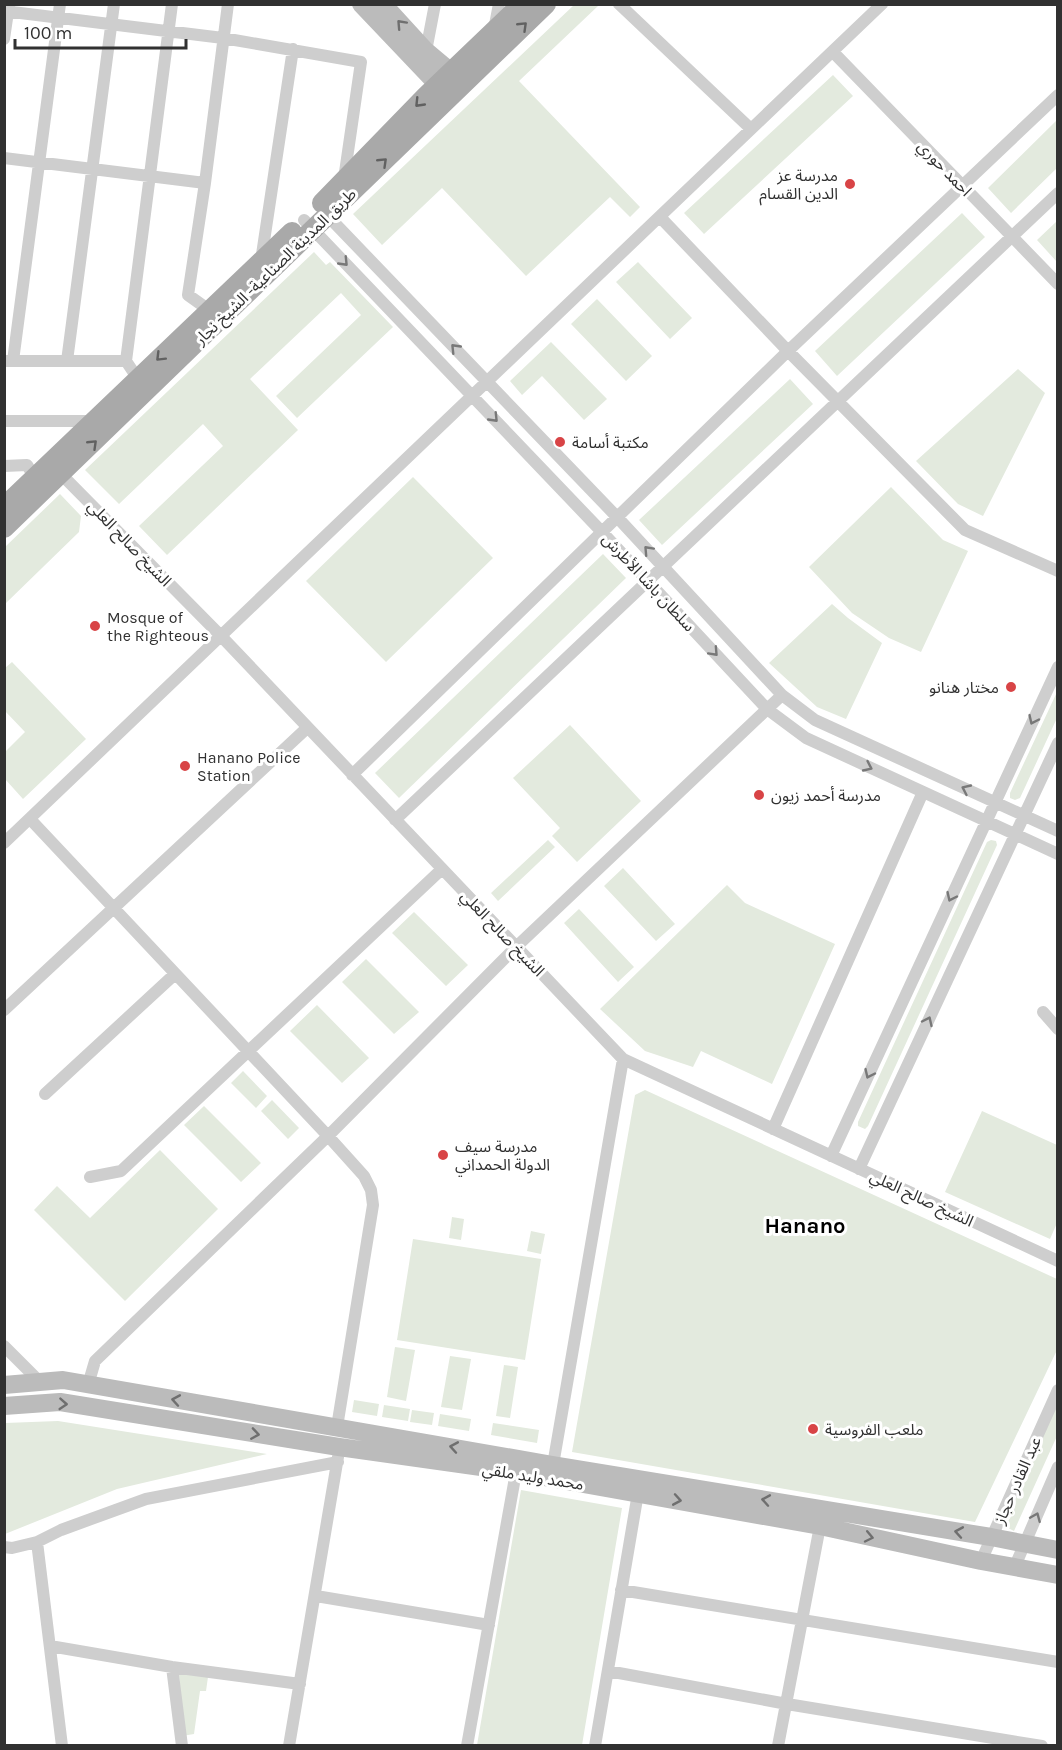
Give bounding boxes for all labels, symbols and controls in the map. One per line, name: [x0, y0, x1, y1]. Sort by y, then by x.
scale bar: [15, 12, 186, 50]
one-way arrow: [397, 21, 408, 31]
text: 100 m: [24, 22, 72, 44]
one-way arrow: [516, 23, 527, 34]
one-way arrow: [415, 97, 426, 107]
street label: احمد حوري: [912, 137, 976, 202]
one-way arrow: [376, 158, 387, 169]
place label: مدرسة عز الدين القسام: [759, 166, 838, 206]
marker: مدرسة عز الدين القسام: [843, 177, 857, 191]
street label: طريق المدينة الصناعية- الشيخ نجار: [190, 184, 362, 351]
one-way arrow: [337, 255, 348, 266]
one-way arrow: [451, 345, 462, 355]
one-way arrow: [156, 351, 167, 361]
one-way arrow: [487, 412, 498, 422]
place label: مكتبة أسامة: [572, 433, 649, 452]
marker: مكتبة أسامة: [553, 435, 567, 449]
one-way arrow: [86, 440, 96, 451]
street label: الشيخ صالح العلي: [82, 496, 175, 592]
street label: سلطان باشا الأطرش: [598, 529, 699, 635]
one-way arrow: [644, 547, 655, 557]
place label: Mosque of the Righteous: [107, 608, 209, 645]
marker: Mosque of the Righteous: [88, 619, 102, 633]
one-way arrow: [707, 645, 718, 655]
place label: مختار هنانو: [929, 678, 999, 697]
marker: مختار هنانو: [1004, 680, 1018, 694]
one-way arrow: [1028, 714, 1040, 725]
place label: Hanano Police Station: [197, 748, 301, 785]
marker: Hanano Police Station: [178, 759, 192, 773]
one-way arrow: [862, 759, 873, 771]
one-way arrow: [962, 785, 973, 797]
place label: مدرسة أحمد زيون: [771, 786, 881, 805]
marker: مدرسة أحمد زيون: [752, 788, 766, 802]
street label: الشيخ صالح العلي: [455, 886, 548, 982]
one-way arrow: [946, 891, 958, 902]
one-way arrow: [921, 1016, 933, 1027]
one-way arrow: [865, 1068, 877, 1079]
place label: مدرسة سيف الدولة الحمداني: [455, 1137, 550, 1177]
marker: مدرسة سيف الدولة الحمداني: [436, 1148, 450, 1162]
street label: الشيخ صالح العلي: [866, 1166, 977, 1233]
district label: Hanano: [764, 1213, 846, 1239]
one-way arrow: [172, 1394, 181, 1406]
one-way arrow: [58, 1397, 67, 1410]
place label: ملعب الفروسية: [825, 1420, 924, 1439]
marker: ملعب الفروسية: [806, 1422, 820, 1436]
one-way arrow: [250, 1427, 260, 1440]
street label: عبد القادر حجاز: [989, 1433, 1045, 1528]
one-way arrow: [449, 1442, 458, 1454]
street label: محمد وليد ملقي: [480, 1459, 585, 1497]
one-way arrow: [672, 1493, 682, 1506]
one-way arrow: [762, 1494, 771, 1506]
one-way arrow: [1029, 1512, 1041, 1523]
one-way arrow: [954, 1526, 964, 1539]
one-way arrow: [864, 1530, 874, 1543]

